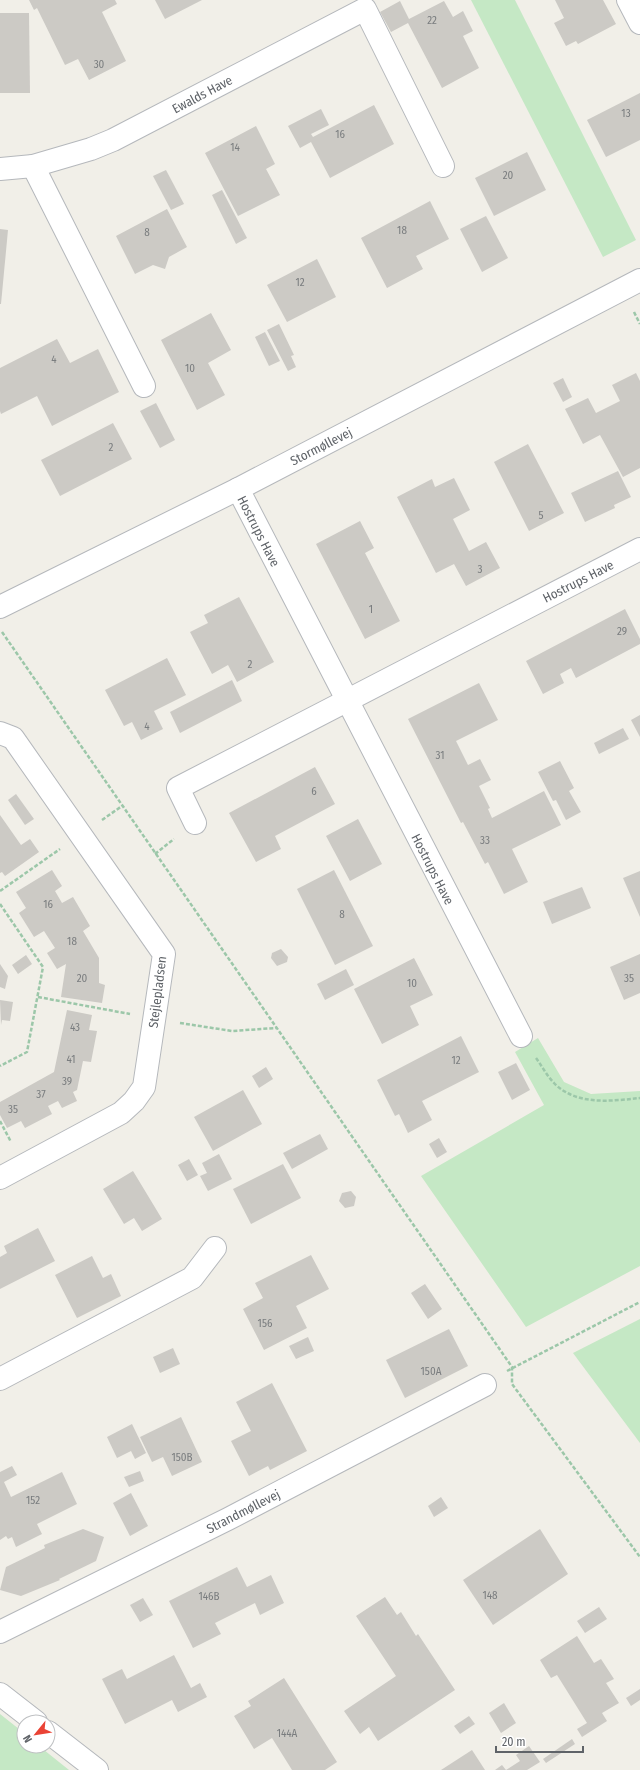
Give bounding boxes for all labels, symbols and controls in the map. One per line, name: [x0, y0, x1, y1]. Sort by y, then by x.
house number: 22: [427, 14, 437, 27]
house number: 30: [94, 58, 105, 71]
street label: Ewalds Have: [170, 72, 235, 116]
house number: 13: [621, 107, 631, 120]
house number: 16: [335, 128, 345, 141]
house number: 14: [230, 141, 240, 154]
house number: 20: [503, 169, 514, 182]
house number: 18: [397, 224, 407, 237]
house number: 8: [144, 226, 150, 239]
house number: 12: [295, 276, 305, 289]
house number: 4: [51, 353, 57, 366]
house number: 10: [185, 362, 195, 375]
street label: Stormøllevej: [288, 424, 355, 468]
house number: 2: [109, 441, 114, 454]
street label: Hostrups Have: [234, 493, 283, 569]
house number: 5: [538, 509, 544, 522]
street label: Hostrups Have: [540, 557, 616, 606]
house number: 3: [478, 563, 483, 576]
house number: 1: [369, 603, 373, 616]
house number: 29: [617, 625, 627, 638]
house number: 2: [248, 658, 253, 671]
house number: 4: [144, 720, 150, 733]
house number: 31: [436, 749, 445, 762]
house number: 6: [311, 785, 317, 798]
street label: Hostrups Have: [408, 831, 457, 907]
house number: 33: [480, 834, 490, 847]
house number: 16: [43, 898, 53, 911]
house number: 8: [339, 908, 345, 921]
house number: 18: [67, 935, 77, 948]
street label: Stejlepladsen: [146, 955, 169, 1029]
house number: 20: [77, 972, 88, 985]
house number: 35: [624, 972, 634, 985]
house number: 10: [407, 977, 417, 990]
house number: 43: [70, 1021, 80, 1034]
house number: 41: [66, 1053, 76, 1066]
house number: 12: [451, 1054, 461, 1067]
house number: 39: [62, 1075, 72, 1088]
house number: 37: [36, 1088, 46, 1101]
house number: 35: [8, 1103, 18, 1116]
house number: 156: [258, 1317, 273, 1330]
house number: 150A: [421, 1365, 442, 1378]
house number: 150B: [171, 1451, 193, 1464]
street label: Strandmøllevej: [204, 1486, 282, 1536]
house number: 152: [26, 1494, 40, 1507]
house number: 148: [482, 1589, 498, 1602]
house number: 146B: [198, 1590, 220, 1603]
north arrow: [16, 1714, 56, 1754]
house number: 144A: [277, 1727, 298, 1740]
scale bar: [496, 1728, 583, 1754]
text: N: [20, 1733, 35, 1745]
text: 20 m: [502, 1735, 526, 1749]

